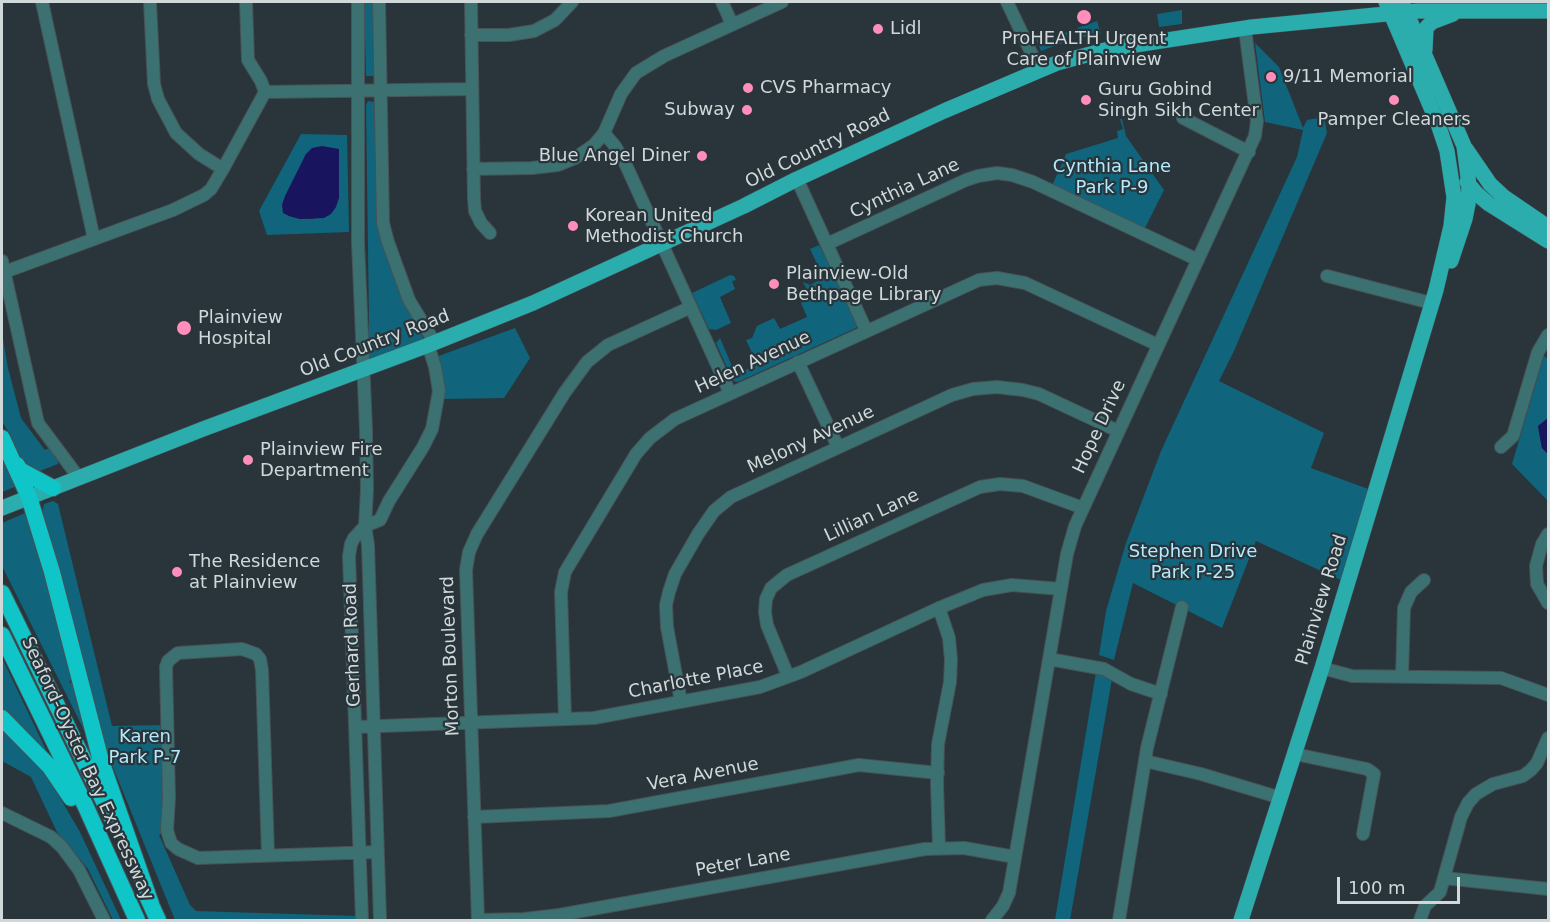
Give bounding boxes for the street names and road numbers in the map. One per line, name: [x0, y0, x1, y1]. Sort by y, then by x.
street label: Old Country Road: [742, 105, 894, 193]
street label: Cynthia Lane: [847, 154, 963, 224]
street label: Old Country Road: [297, 305, 453, 383]
street label: Helen Avenue: [692, 327, 814, 399]
street label: Hope Drive: [1069, 377, 1131, 477]
street label: Melony Avenue: [744, 401, 878, 479]
street label: Lillian Lane: [821, 485, 923, 547]
street label: Plainview Road: [1292, 532, 1352, 668]
street label: Morton Boulevard: [437, 576, 465, 736]
street label: Gerhard Road: [340, 583, 366, 707]
street label: Seaford-Oyster Bay Expressway: [16, 634, 158, 904]
street label: Charlotte Place: [627, 656, 765, 704]
street label: Vera Avenue: [645, 754, 761, 796]
street label: Peter Lane: [694, 844, 792, 882]

